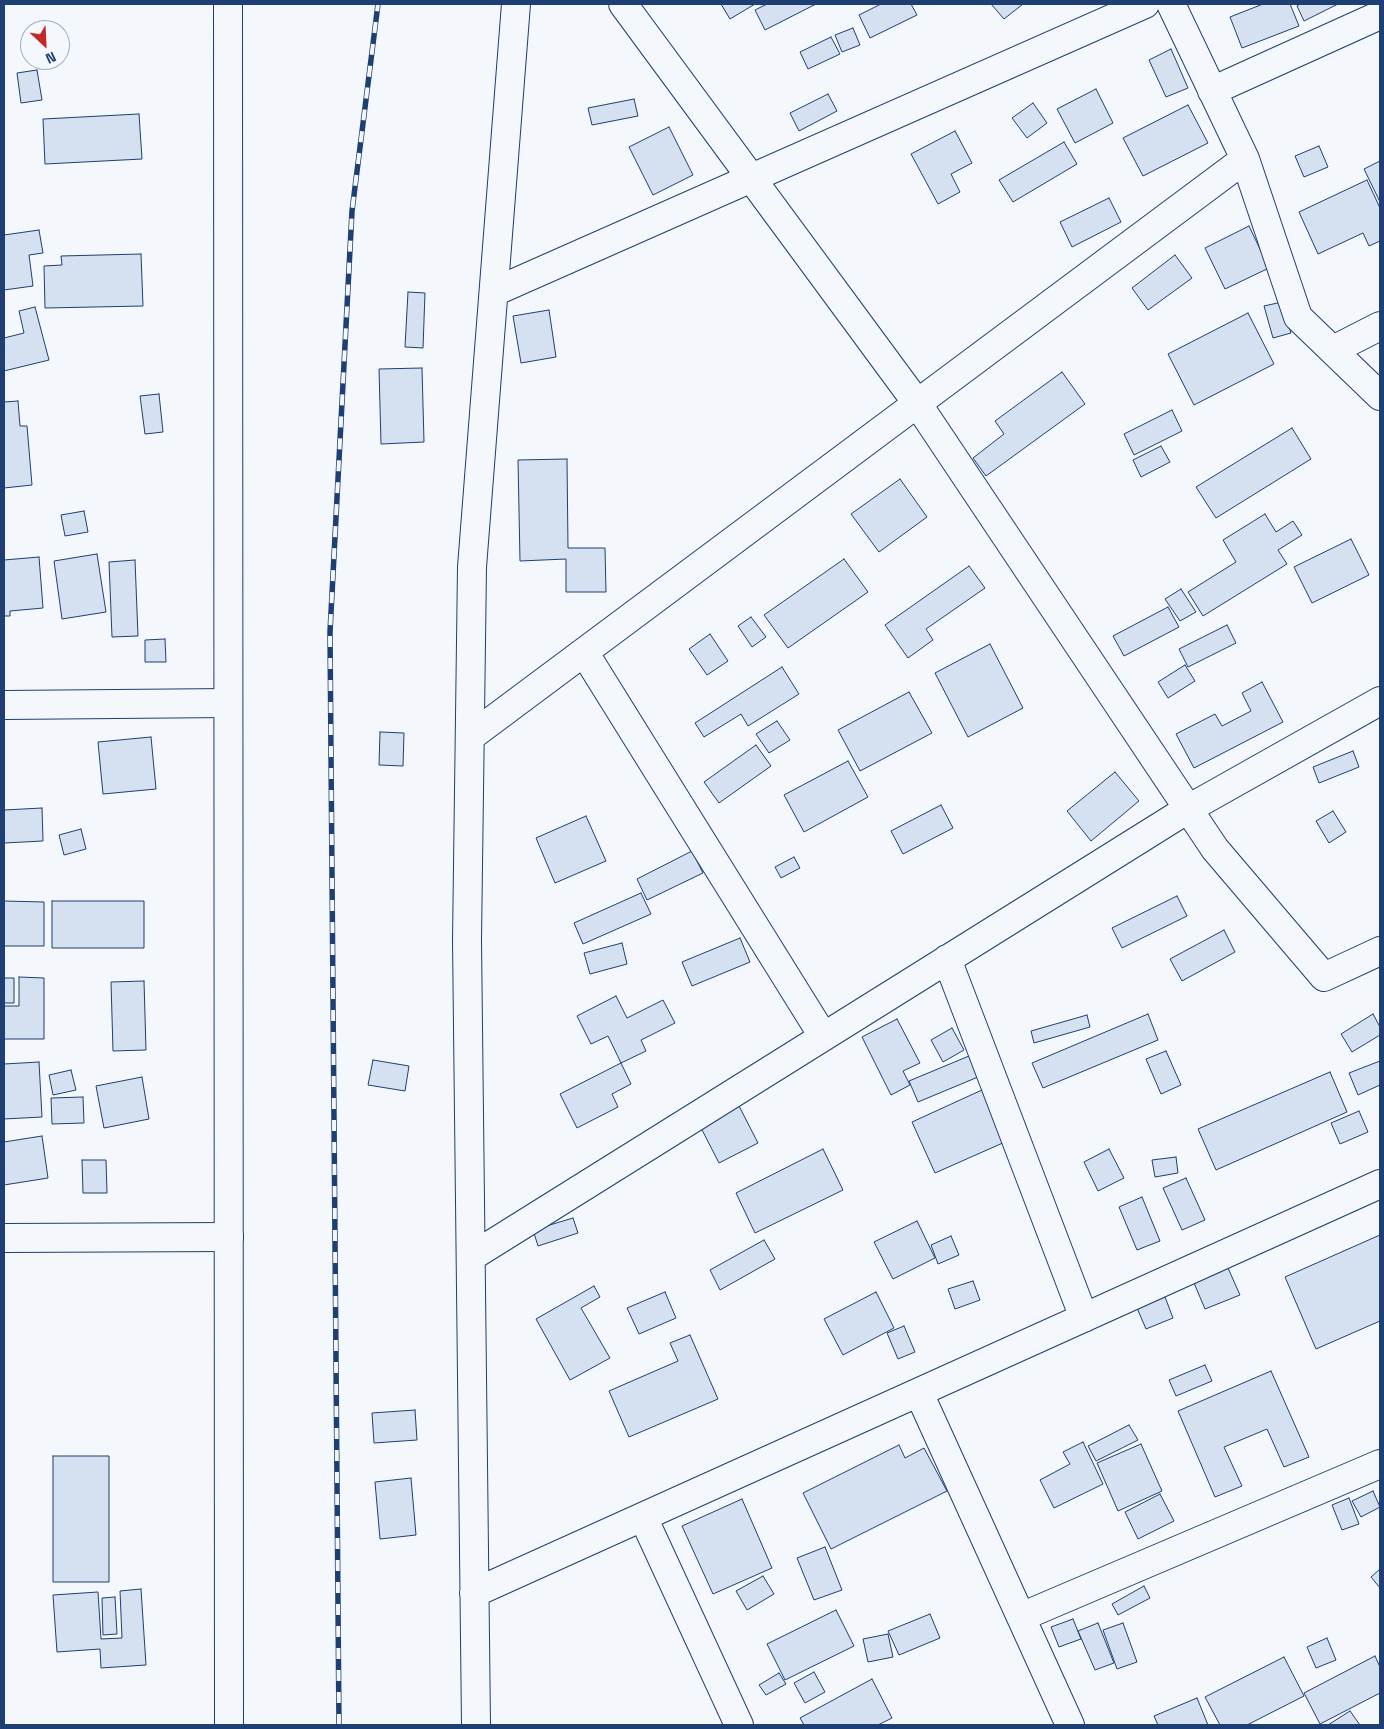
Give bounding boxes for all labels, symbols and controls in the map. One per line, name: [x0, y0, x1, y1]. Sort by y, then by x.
north arrow: [20, 20, 70, 70]
text: N: [43, 48, 59, 68]

